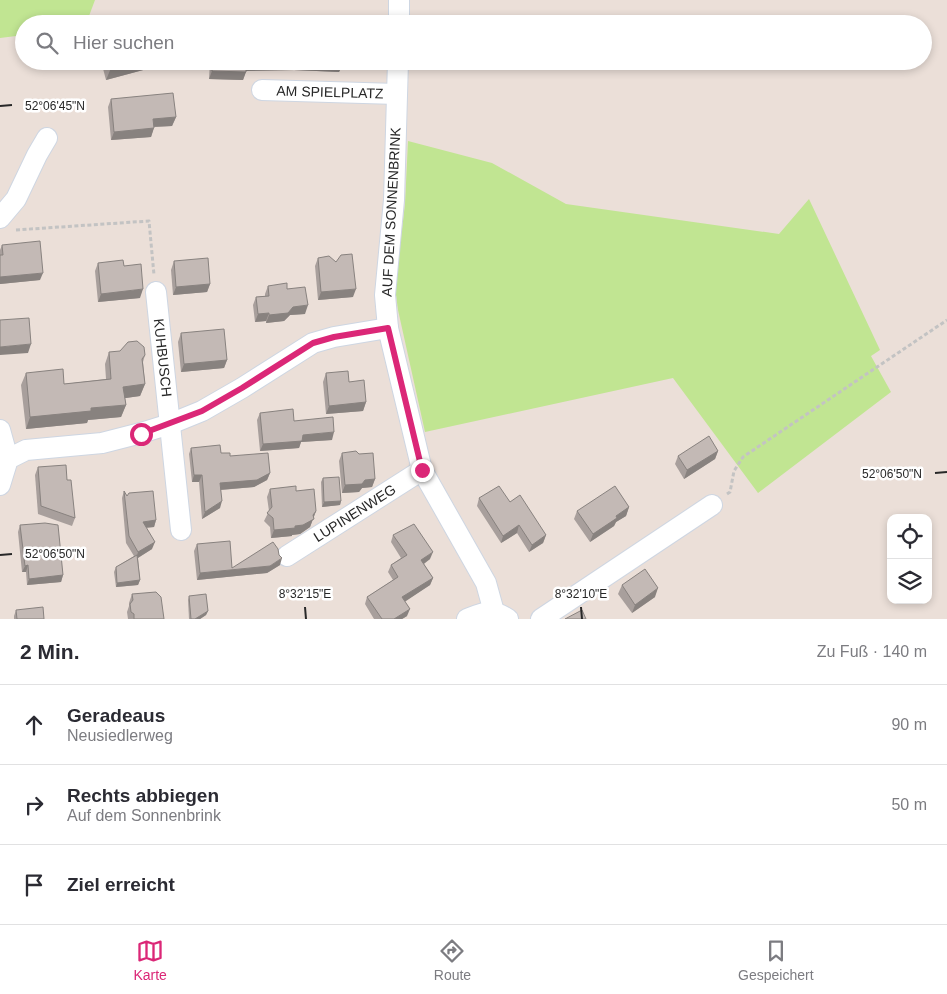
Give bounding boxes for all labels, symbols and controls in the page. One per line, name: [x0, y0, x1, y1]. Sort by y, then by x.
search box: [15, 15, 932, 70]
icon: search: [33, 29, 61, 57]
text: Hier suchen: [73, 32, 174, 53]
street label: AM SPIELPLATZ: [276, 82, 384, 102]
text: 52°06'45"N: [25, 99, 85, 113]
street label: AUF DEM SONNENBRINK: [379, 126, 403, 297]
street label: KUHBUSCH: [151, 318, 175, 398]
route start: [130, 423, 153, 446]
route end: [411, 459, 434, 482]
text: 52°06'50"N: [862, 467, 922, 481]
street label: LUPINENWEG: [310, 481, 398, 545]
map controls: [887, 514, 932, 604]
button: locate: [887, 514, 932, 559]
text: 52°06'50"N: [25, 547, 85, 561]
button: layers: [887, 559, 932, 604]
text: 8°32'15"E: [279, 587, 331, 601]
text: 8°32'10"E: [555, 587, 607, 601]
text: 2 Min.: [20, 640, 80, 663]
text: Zu Fuß · 140 m: [817, 643, 927, 660]
text: Geradeaus: [67, 705, 165, 726]
icon: ahead: [20, 711, 48, 739]
text: 90 m: [891, 716, 927, 733]
text: Neusiedlerweg: [67, 727, 173, 744]
text: Rechts abbiegen: [67, 785, 219, 806]
icon: right: [20, 791, 48, 819]
text: 50 m: [891, 796, 927, 813]
text: Auf dem Sonnenbrink: [67, 807, 221, 824]
icon: arrive: [20, 871, 48, 899]
text: Ziel erreicht: [67, 874, 175, 895]
tab: Karte: [133, 937, 167, 983]
tab: Route: [434, 937, 471, 983]
tab: Gespeichert: [738, 937, 814, 983]

